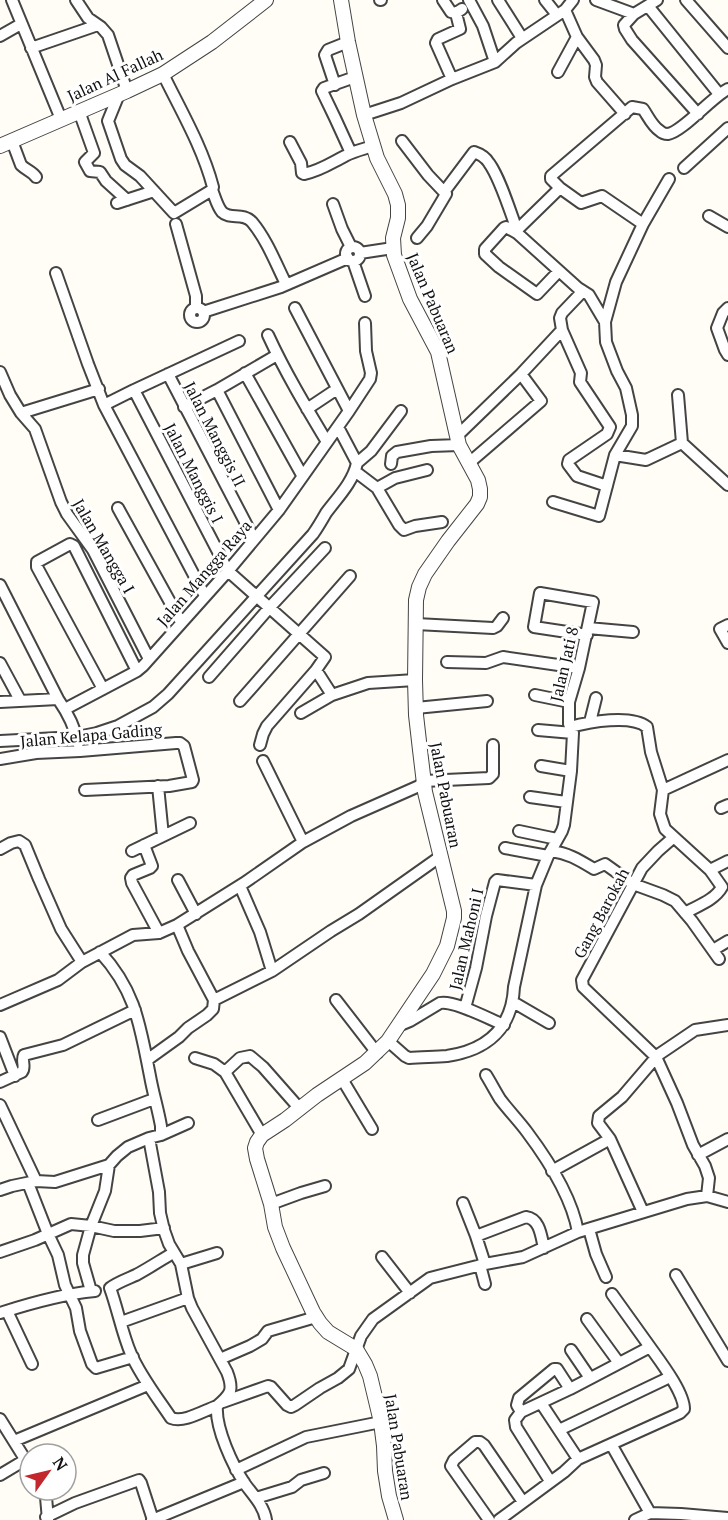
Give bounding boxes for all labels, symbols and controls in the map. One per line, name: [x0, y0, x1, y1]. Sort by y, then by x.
street label: Jalan Al Fallah: [64, 43, 167, 107]
street label: Jalan Pabuaran: [402, 249, 464, 357]
street label: Jalan Manggis II: [180, 378, 250, 490]
street label: Jalan Manggis I: [161, 420, 227, 526]
street label: Jalan Mangga I: [68, 495, 140, 597]
street label: Jalan Mangga Raya: [152, 515, 256, 631]
street label: Jalan Jati 8: [545, 624, 583, 704]
street label: Jalan Kelapa Gading: [19, 718, 163, 752]
street label: Jalan Pabuaran: [425, 740, 467, 850]
street label: Gang Barokah: [568, 863, 634, 962]
street label: Jalan Mahoni I: [444, 886, 488, 992]
street label: Jalan Pabuaran: [380, 1392, 418, 1502]
north arrow: [18, 1442, 78, 1502]
text: N: [48, 1452, 73, 1475]

